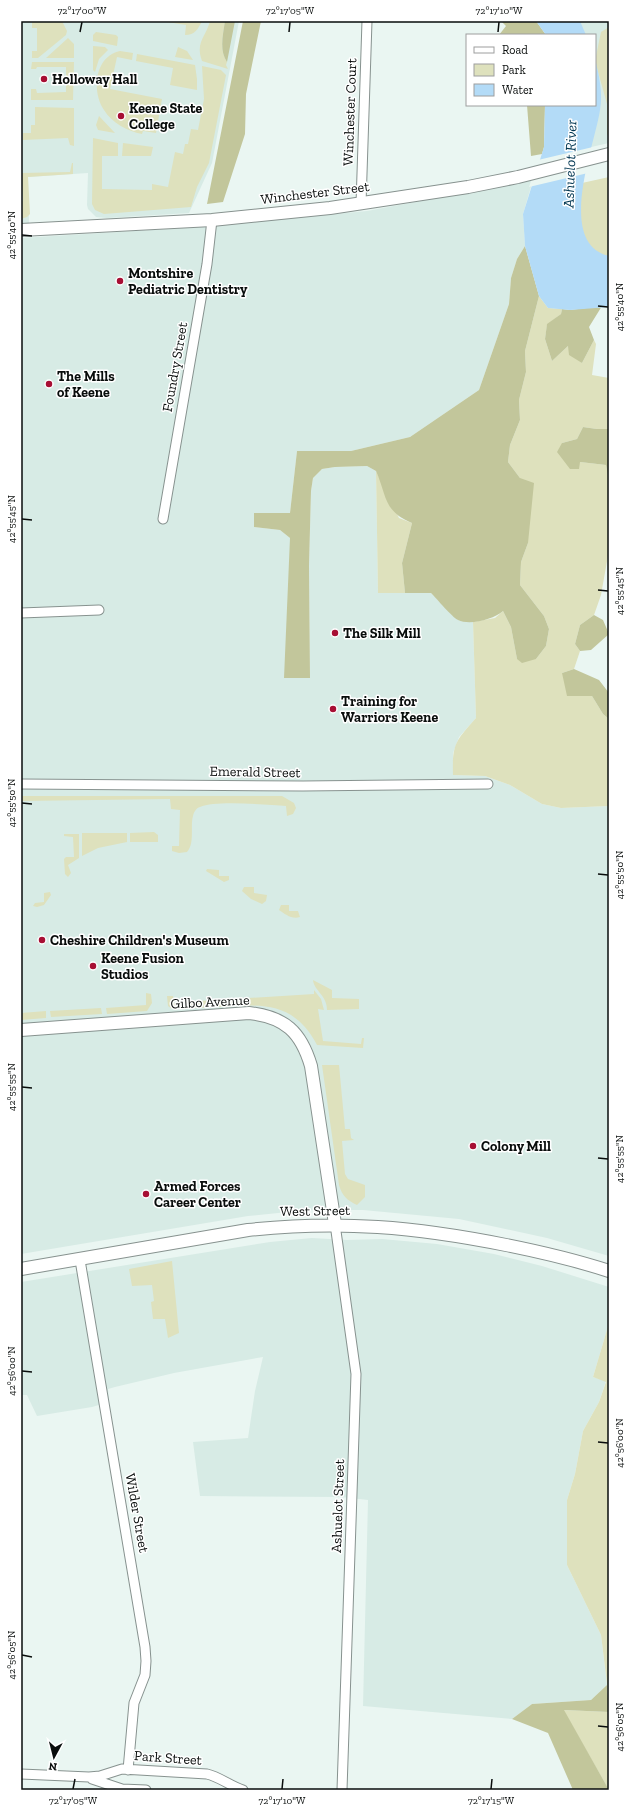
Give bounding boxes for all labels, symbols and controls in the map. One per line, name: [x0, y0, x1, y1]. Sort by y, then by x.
text: 72°17'00"W: [58, 5, 107, 17]
text: 72°17'05"W: [266, 5, 315, 17]
text: 72°17'10"W: [476, 5, 523, 17]
legend: [466, 34, 596, 106]
text: Road: [502, 43, 528, 57]
street label: Winchester Court: [340, 57, 360, 166]
text: Park: [502, 63, 527, 77]
place label: Holloway Hall: [52, 71, 138, 88]
marker: Holloway Hall: [39, 74, 49, 84]
text: Water: [502, 83, 534, 97]
place label: Keene State College: [129, 100, 203, 133]
marker: Keene State College: [116, 111, 126, 121]
water label: Ashuelot River: [559, 119, 581, 209]
street label: Winchester Street: [260, 178, 371, 208]
text: 42°55'40"N: [6, 210, 18, 259]
place label: Montshire Pediatric Dentistry: [128, 265, 248, 298]
marker: Montshire Pediatric Dentistry: [115, 276, 125, 286]
text: 42°55'40"N: [614, 282, 626, 331]
street label: Foundry Street: [159, 320, 191, 413]
place label: The Mills of Keene: [57, 368, 115, 401]
marker: The Mills of Keene: [44, 379, 54, 389]
text: 42°55'45"N: [6, 494, 18, 543]
text: 42°55'45"N: [614, 566, 626, 615]
place label: The Silk Mill: [343, 625, 421, 642]
marker: The Silk Mill: [330, 628, 340, 638]
place label: Training for Warriors Keene: [341, 693, 438, 726]
marker: Training for Warriors Keene: [328, 704, 338, 714]
street label: Emerald Street: [209, 763, 301, 781]
text: 42°55'50"N: [6, 778, 18, 827]
text: 42°55'50"N: [614, 850, 626, 899]
place label: Cheshire Children's Museum: [50, 932, 229, 949]
marker: Cheshire Children's Museum: [37, 935, 47, 945]
place label: Keene Fusion Studios: [101, 950, 185, 983]
marker: Keene Fusion Studios: [88, 961, 98, 971]
street label: Gilbo Avenue: [170, 991, 250, 1013]
text: 42°55'55"N: [6, 1062, 18, 1111]
text: 42°55'55"N: [614, 1134, 626, 1183]
place label: Colony Mill: [481, 1138, 551, 1155]
marker: Colony Mill: [468, 1141, 478, 1151]
place label: Armed Forces Career Center: [154, 1178, 241, 1211]
marker: Armed Forces Career Center: [141, 1189, 151, 1199]
street label: West Street: [280, 1202, 351, 1220]
text: 42°56'00"N: [6, 1346, 18, 1396]
text: 42°56'00"N: [614, 1418, 626, 1468]
street label: Ashuelot Street: [328, 1458, 348, 1553]
street label: Wilder Street: [122, 1472, 152, 1555]
text: 42°56'05"N: [6, 1630, 18, 1679]
text: 42°56'05"N: [614, 1702, 626, 1751]
north arrow: [34, 1737, 74, 1777]
street label: Park Street: [134, 1747, 203, 1769]
text: N: [47, 1759, 58, 1773]
text: 72°17'05"W: [49, 1795, 98, 1807]
text: 72°17'10"W: [259, 1795, 306, 1807]
text: 72°17'15"W: [468, 1795, 515, 1807]

